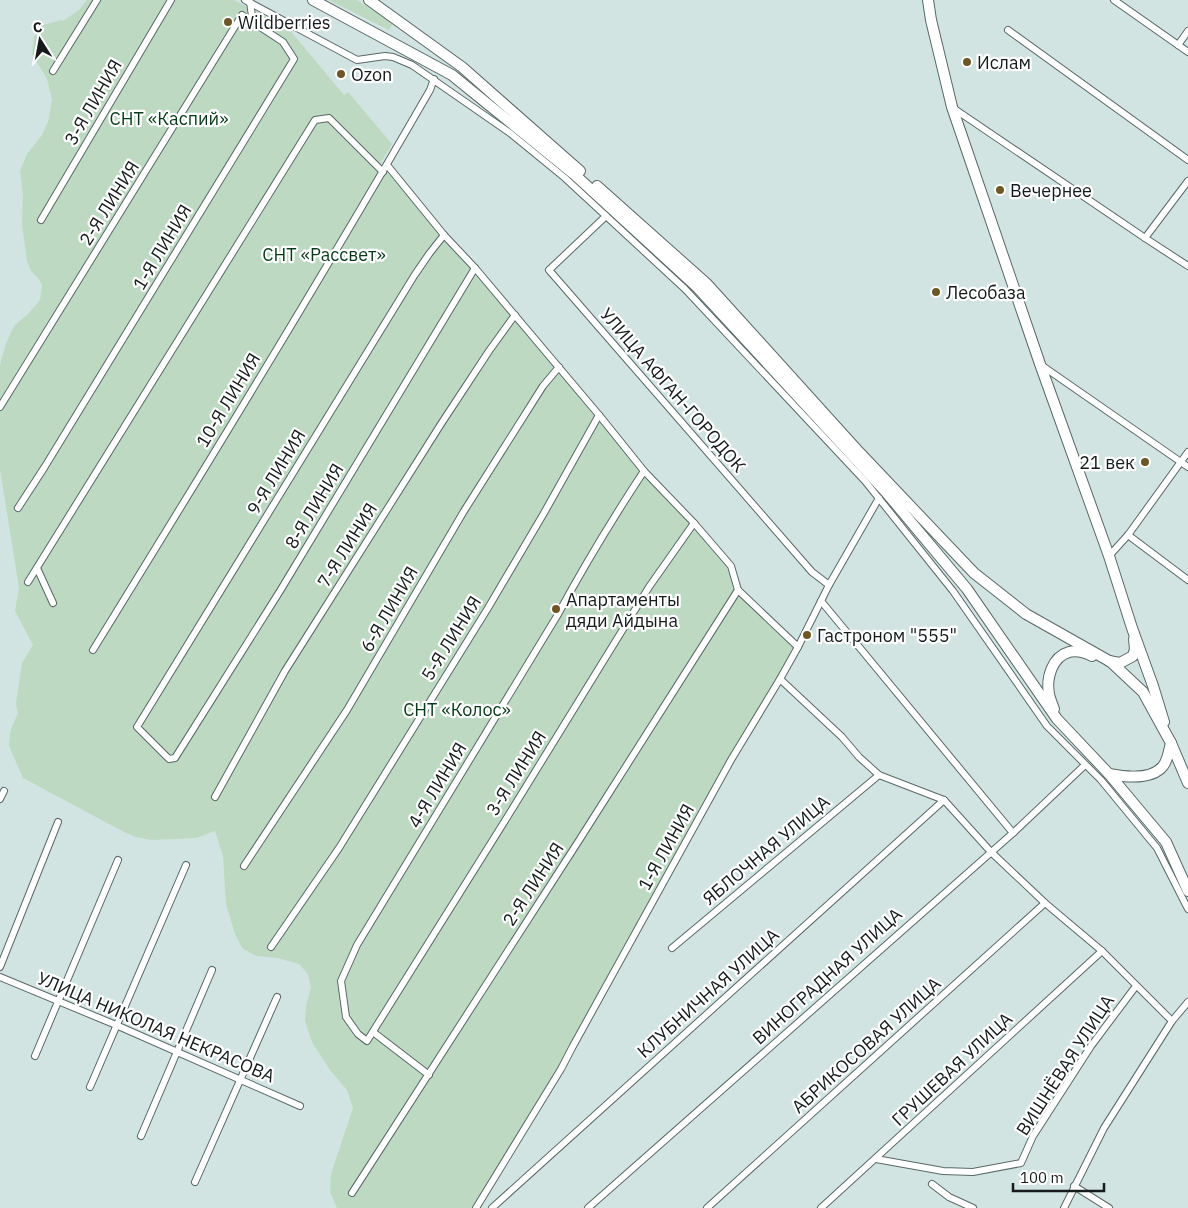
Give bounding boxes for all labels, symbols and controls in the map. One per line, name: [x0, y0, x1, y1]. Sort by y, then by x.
place label: Wildberries: [238, 11, 331, 34]
north arrow: [15, 15, 65, 65]
marker: Wildberries: [222, 16, 234, 28]
text: С: [31, 18, 44, 37]
place label: Ислам: [977, 51, 1031, 74]
street label: 3-Я ЛИНИЯ: [59, 55, 127, 149]
marker: Ислам: [961, 56, 973, 68]
place label: Ozon: [351, 63, 392, 86]
marker: Ozon: [335, 68, 347, 80]
park label: СНТ «Каспий»: [110, 107, 228, 130]
street label: 2-Я ЛИНИЯ: [74, 156, 144, 250]
place label: Вечернее: [1010, 179, 1092, 202]
marker: Вечернее: [994, 184, 1006, 196]
street label: 1-Я ЛИНИЯ: [128, 200, 196, 294]
park label: СНТ «Рассвет»: [262, 243, 386, 266]
place label: Лесобаза: [946, 281, 1026, 304]
marker: Лесобаза: [930, 286, 942, 298]
street label: УЛИЦА АФГАН-ГОРОДОК: [595, 303, 751, 477]
street label: 10-Я ЛИНИЯ: [191, 349, 265, 451]
street label: 9-Я ЛИНИЯ: [242, 425, 310, 519]
place label: 21 век: [1079, 451, 1135, 474]
marker: 21 век: [1139, 456, 1151, 468]
street label: 8-Я ЛИНИЯ: [280, 459, 348, 553]
street label: 7-Я ЛИНИЯ: [312, 498, 382, 592]
street label: 6-Я ЛИНИЯ: [355, 562, 423, 656]
place label: Апартаменты дяди Айдына: [566, 588, 680, 632]
street label: 5-Я ЛИНИЯ: [416, 591, 486, 685]
marker: Апартаменты дяди Айдына: [550, 603, 562, 615]
place label: Гастроном "555": [817, 624, 957, 647]
marker: Гастроном "555": [801, 629, 813, 641]
park label: СНТ «Колос»: [403, 698, 511, 721]
street label: 3-Я ЛИНИЯ: [481, 726, 551, 820]
street label: 4-Я ЛИНИЯ: [403, 738, 471, 832]
street label: ЯБЛОЧНАЯ УЛИЦА: [698, 790, 835, 910]
street label: 1-Я ЛИНИЯ: [633, 800, 699, 894]
street label: 2-Я ЛИНИЯ: [497, 838, 569, 930]
street label: ВИНОГРАДНАЯ УЛИЦА: [747, 902, 907, 1049]
street label: КЛУБНИЧНАЯ УЛИЦА: [632, 923, 784, 1063]
street label: УЛИЦА НИКОЛАЯ НЕКРАСОВА: [34, 966, 279, 1088]
street label: АБРИКОСОВАЯ УЛИЦА: [787, 972, 946, 1118]
street label: ВИШНЁВАЯ УЛИЦА: [1011, 990, 1119, 1140]
street label: ГРУШЕВАЯ УЛИЦА: [887, 1007, 1017, 1131]
scale bar: [1013, 1160, 1104, 1192]
text: 100 m: [1020, 1168, 1064, 1187]

